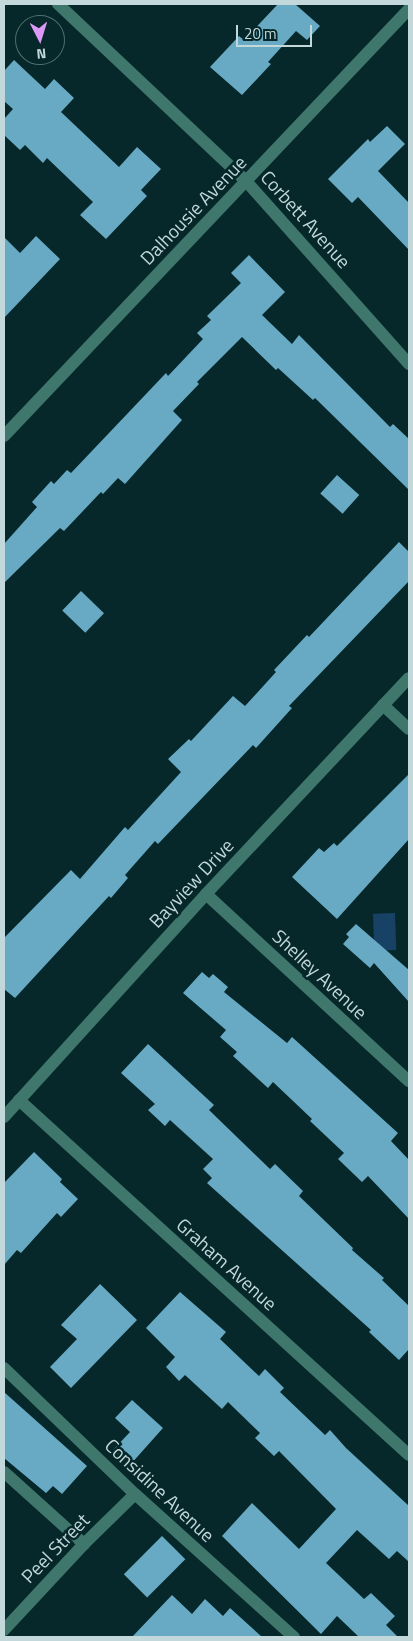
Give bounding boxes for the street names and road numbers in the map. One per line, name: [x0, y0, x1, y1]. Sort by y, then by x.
street label: Dalhousie Avenue: [135, 151, 251, 269]
street label: Corbett Avenue: [256, 166, 356, 272]
street label: Bayview Drive: [144, 834, 238, 932]
street label: Shelley Avenue: [268, 924, 372, 1024]
street label: Graham Avenue: [172, 1213, 282, 1315]
street label: Considine Avenue: [101, 1434, 219, 1546]
street label: Peel Street: [16, 1508, 94, 1588]

